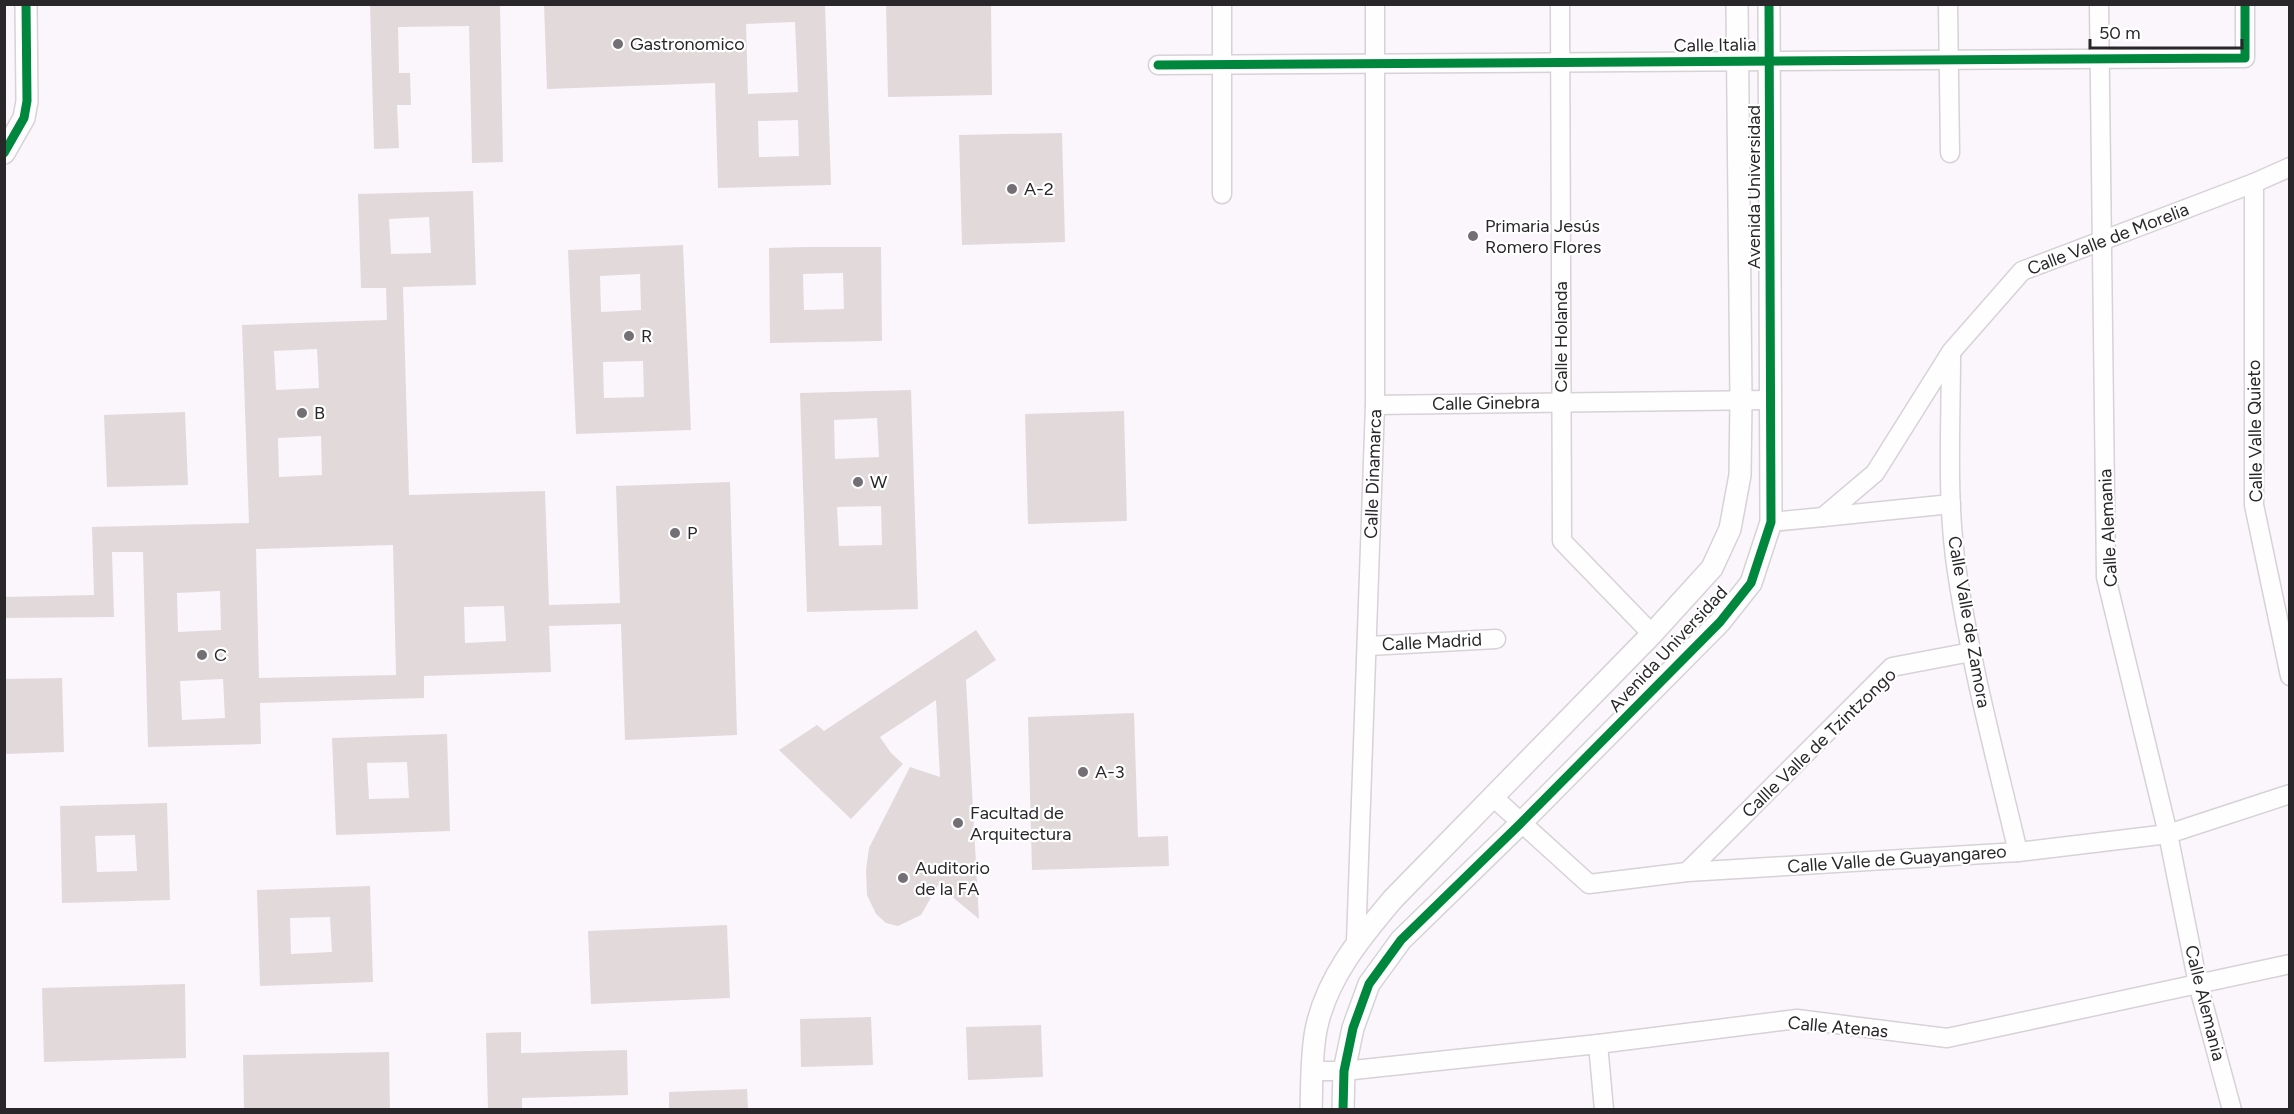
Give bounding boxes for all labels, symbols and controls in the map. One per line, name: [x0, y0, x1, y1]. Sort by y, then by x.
scale bar: [2090, 12, 2242, 50]
text: 50 m: [2099, 22, 2141, 44]
place label: Gastronomico: [630, 33, 745, 55]
street label: Calle Italia: [1674, 33, 1756, 57]
marker: Gastronomico: [611, 37, 625, 51]
street label: Avenida Universidad: [1743, 105, 1765, 269]
place label: A-2: [1024, 178, 1054, 200]
marker: A-2: [1005, 182, 1019, 196]
street label: Calle Valle de Morelia: [2024, 198, 2192, 280]
place label: Primaria Jesús Romero Flores: [1485, 215, 1601, 258]
marker: Primaria Jesús Romero Flores: [1466, 229, 1480, 243]
street label: Calle Holanda: [1550, 281, 1572, 393]
place label: R: [641, 325, 652, 347]
marker: R: [622, 329, 636, 343]
street label: Calle Valle Quieto: [2243, 359, 2267, 503]
street label: Calle Ginebra: [1432, 391, 1540, 415]
place label: B: [314, 402, 325, 424]
marker: B: [295, 406, 309, 420]
street label: Calle Dinamarca: [1360, 409, 1386, 539]
street label: Calle Alemania: [2094, 468, 2122, 588]
place label: W: [870, 471, 888, 493]
marker: W: [851, 475, 865, 489]
place label: P: [687, 522, 697, 544]
marker: P: [668, 526, 682, 540]
street label: Calle Valle de Zamora: [1943, 534, 1995, 710]
street label: Avenida Universidad: [1604, 581, 1732, 717]
street label: Calle Madrid: [1381, 628, 1483, 656]
place label: C: [214, 644, 227, 666]
marker: C: [195, 648, 209, 662]
street label: Callle Valle de Tzintzongo: [1737, 664, 1901, 822]
place label: A-3: [1095, 761, 1124, 783]
marker: A-3: [1076, 765, 1090, 779]
place label: Facultad de Arquitectura: [970, 802, 1071, 845]
marker: Facultad de Arquitectura: [951, 816, 965, 830]
street label: Calle Valle de Guayangareo: [1787, 840, 2007, 878]
place label: Auditorio de la FA: [915, 857, 990, 900]
marker: Auditorio de la FA: [896, 871, 910, 885]
street label: Calle Alemania: [2180, 943, 2230, 1063]
street label: Calle Atenas: [1787, 1012, 1889, 1042]

